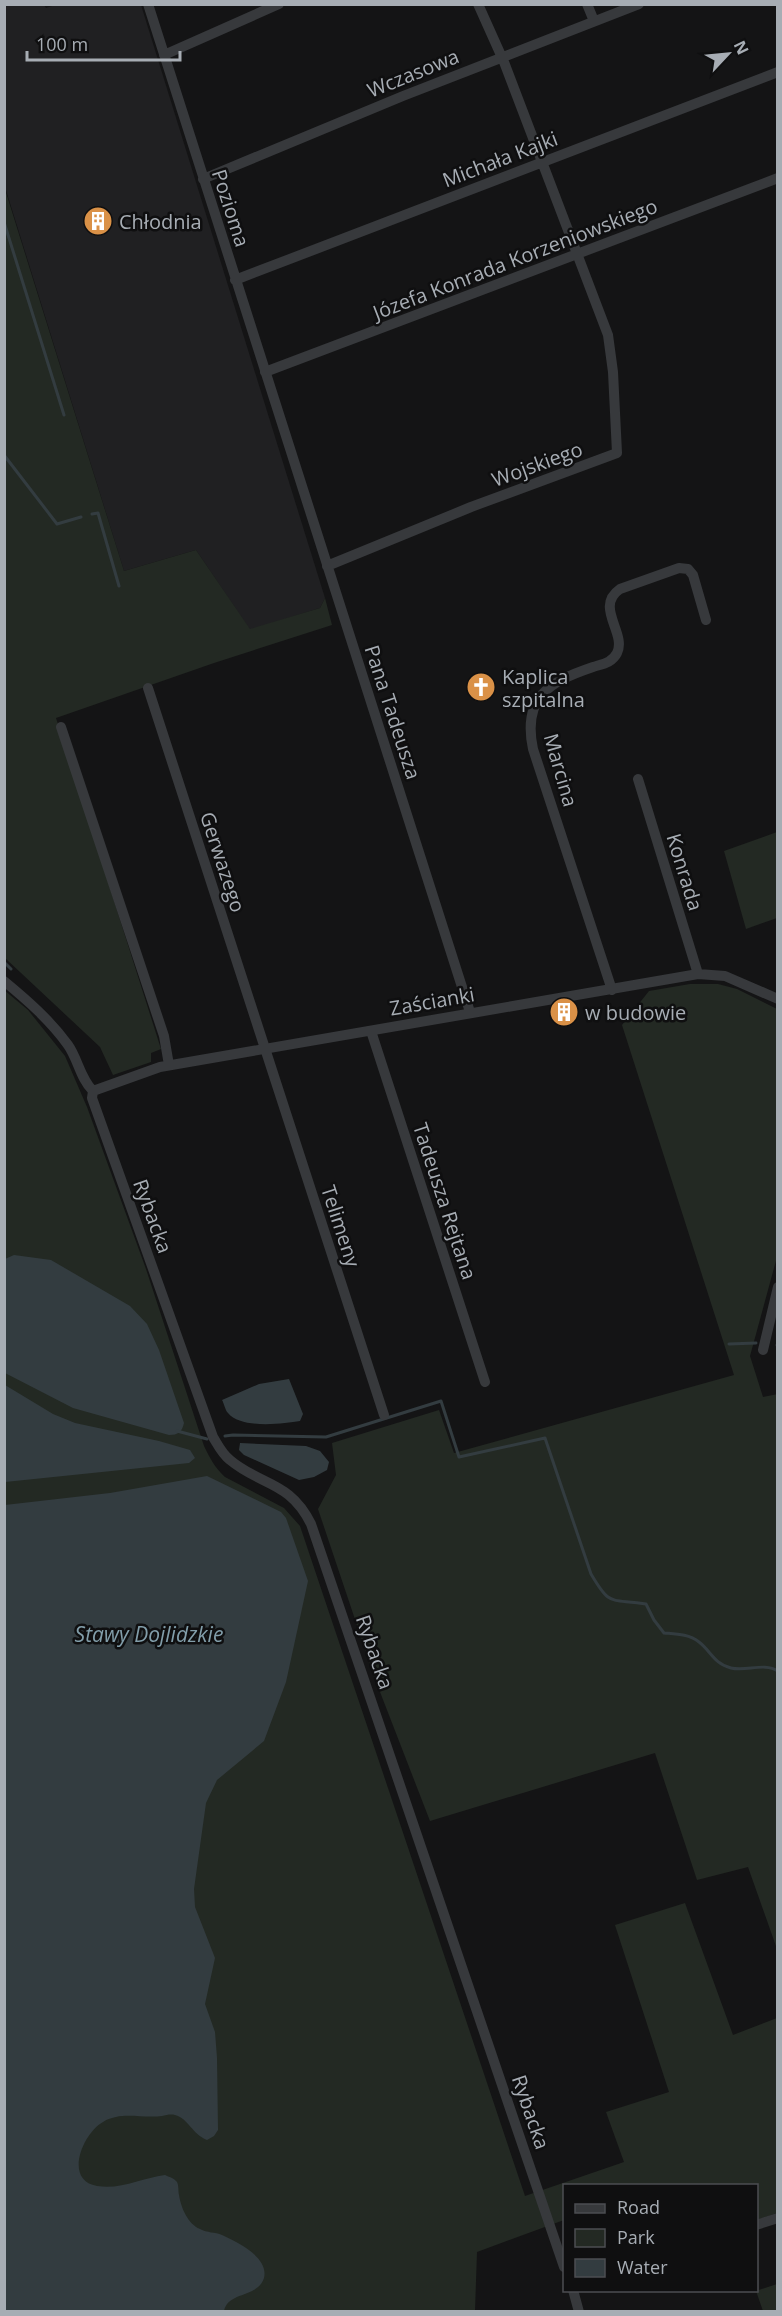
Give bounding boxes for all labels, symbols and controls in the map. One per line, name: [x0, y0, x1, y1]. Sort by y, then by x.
scale bar: [27, 24, 180, 62]
north arrow: [698, 24, 758, 84]
text: 100 m: [36, 32, 88, 56]
text: N: [729, 37, 754, 58]
street label: Wczasowa: [363, 42, 463, 104]
street label: Michała Kajki: [439, 125, 561, 193]
street label: Pozioma: [206, 166, 256, 250]
street label: Józefa Konrada Korzeniowskiego: [367, 192, 661, 327]
building icon: Chłodnia: [82, 205, 114, 237]
place label: Chłodnia: [119, 208, 202, 235]
street label: Wojskiego: [488, 435, 586, 493]
street label: Pana Tadeusza: [359, 641, 427, 783]
place label: Kaplica szpitalna: [502, 663, 585, 713]
church icon: Kaplica szpitalna: [465, 671, 497, 703]
street label: Marcina: [538, 730, 584, 810]
street label: Gerwazego: [194, 808, 252, 916]
street label: Konrada: [661, 830, 709, 914]
street label: Zaścianki: [387, 980, 477, 1022]
building icon: w budowie: [548, 996, 580, 1028]
place label: w budowie: [585, 999, 686, 1026]
street label: Tadeusza Rejtana: [407, 1119, 483, 1283]
street label: Rybacka: [127, 1175, 179, 1257]
street label: Telimeny: [315, 1182, 367, 1271]
street label: Rybacka: [350, 1611, 400, 1693]
water label: Stawy Dojlidzkie: [75, 1620, 223, 1648]
street label: Rybacka: [506, 2071, 556, 2153]
legend: [563, 2184, 758, 2292]
text: Road: [617, 2195, 660, 2219]
text: Park: [617, 2225, 655, 2249]
text: Water: [617, 2255, 668, 2279]

